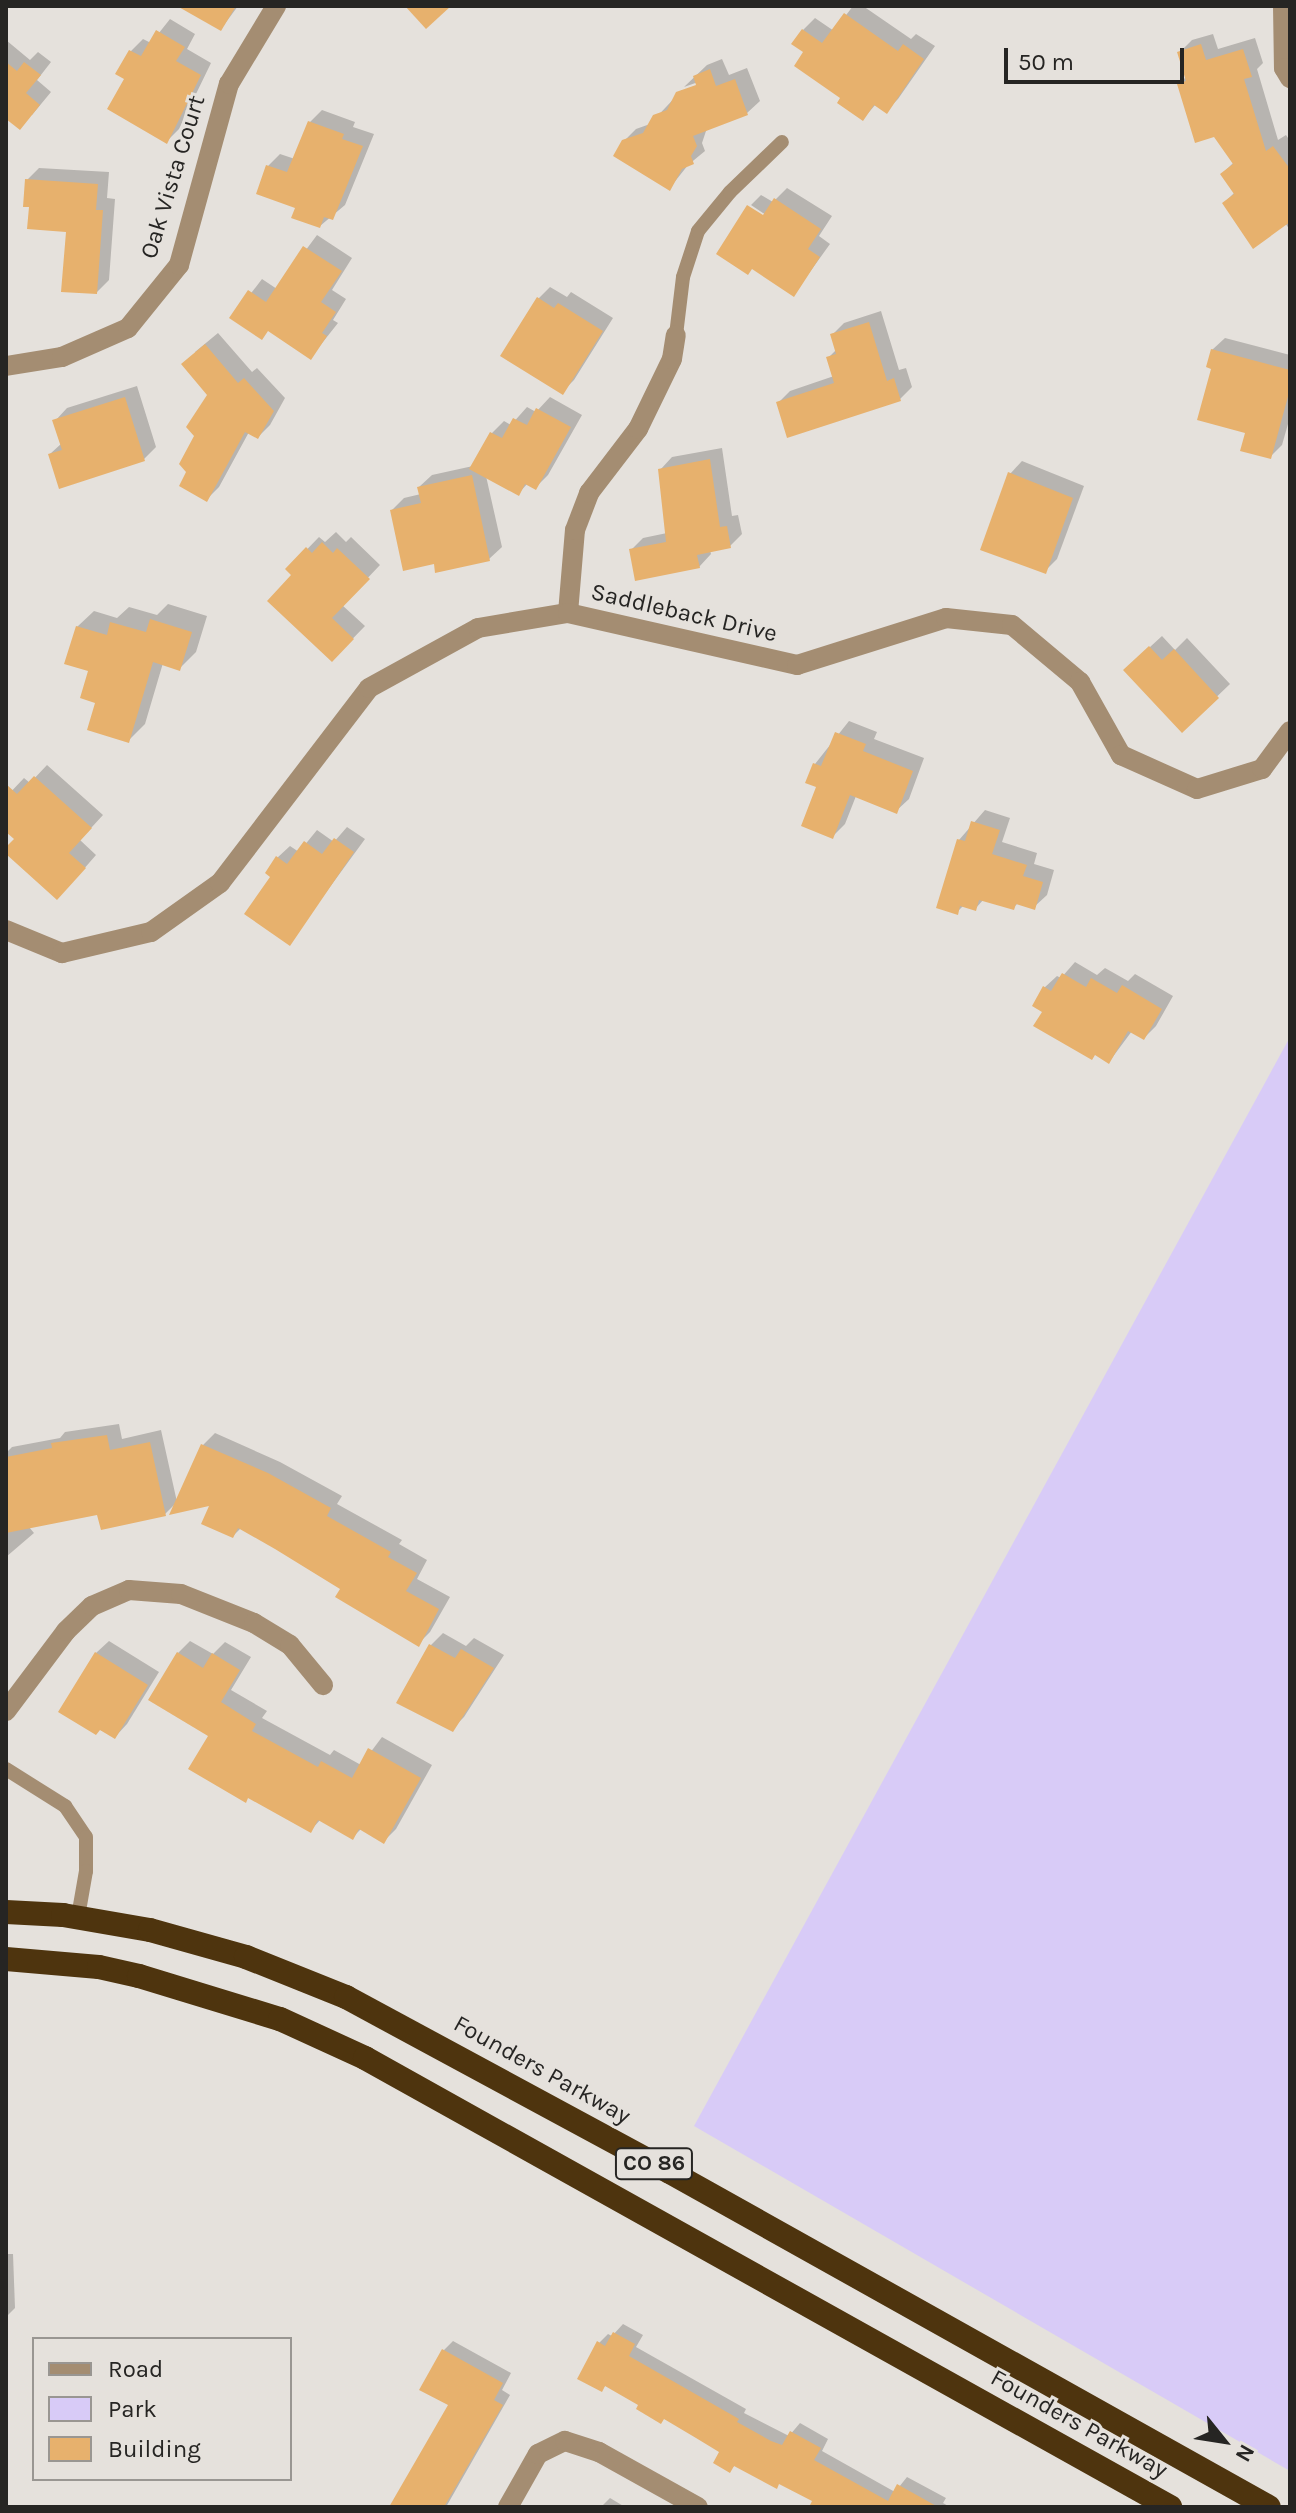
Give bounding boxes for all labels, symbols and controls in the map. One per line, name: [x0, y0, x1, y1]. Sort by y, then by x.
scale bar: [1008, 32, 1188, 82]
text: 50 m: [1018, 48, 1074, 76]
street label: Oak Vista Court: [134, 92, 212, 262]
street label: Saddleback Drive: [588, 578, 780, 648]
street label: Founders Parkway: [448, 2009, 636, 2131]
road number: CO 86: [614, 2146, 694, 2182]
legend: [32, 2337, 292, 2481]
text: Road: [108, 2355, 163, 2383]
street label: Founders Parkway: [985, 2363, 1173, 2485]
text: Park: [108, 2395, 157, 2423]
north arrow: [1184, 2401, 1264, 2481]
text: Building: [108, 2435, 201, 2463]
text: N: [1230, 2440, 1260, 2466]

